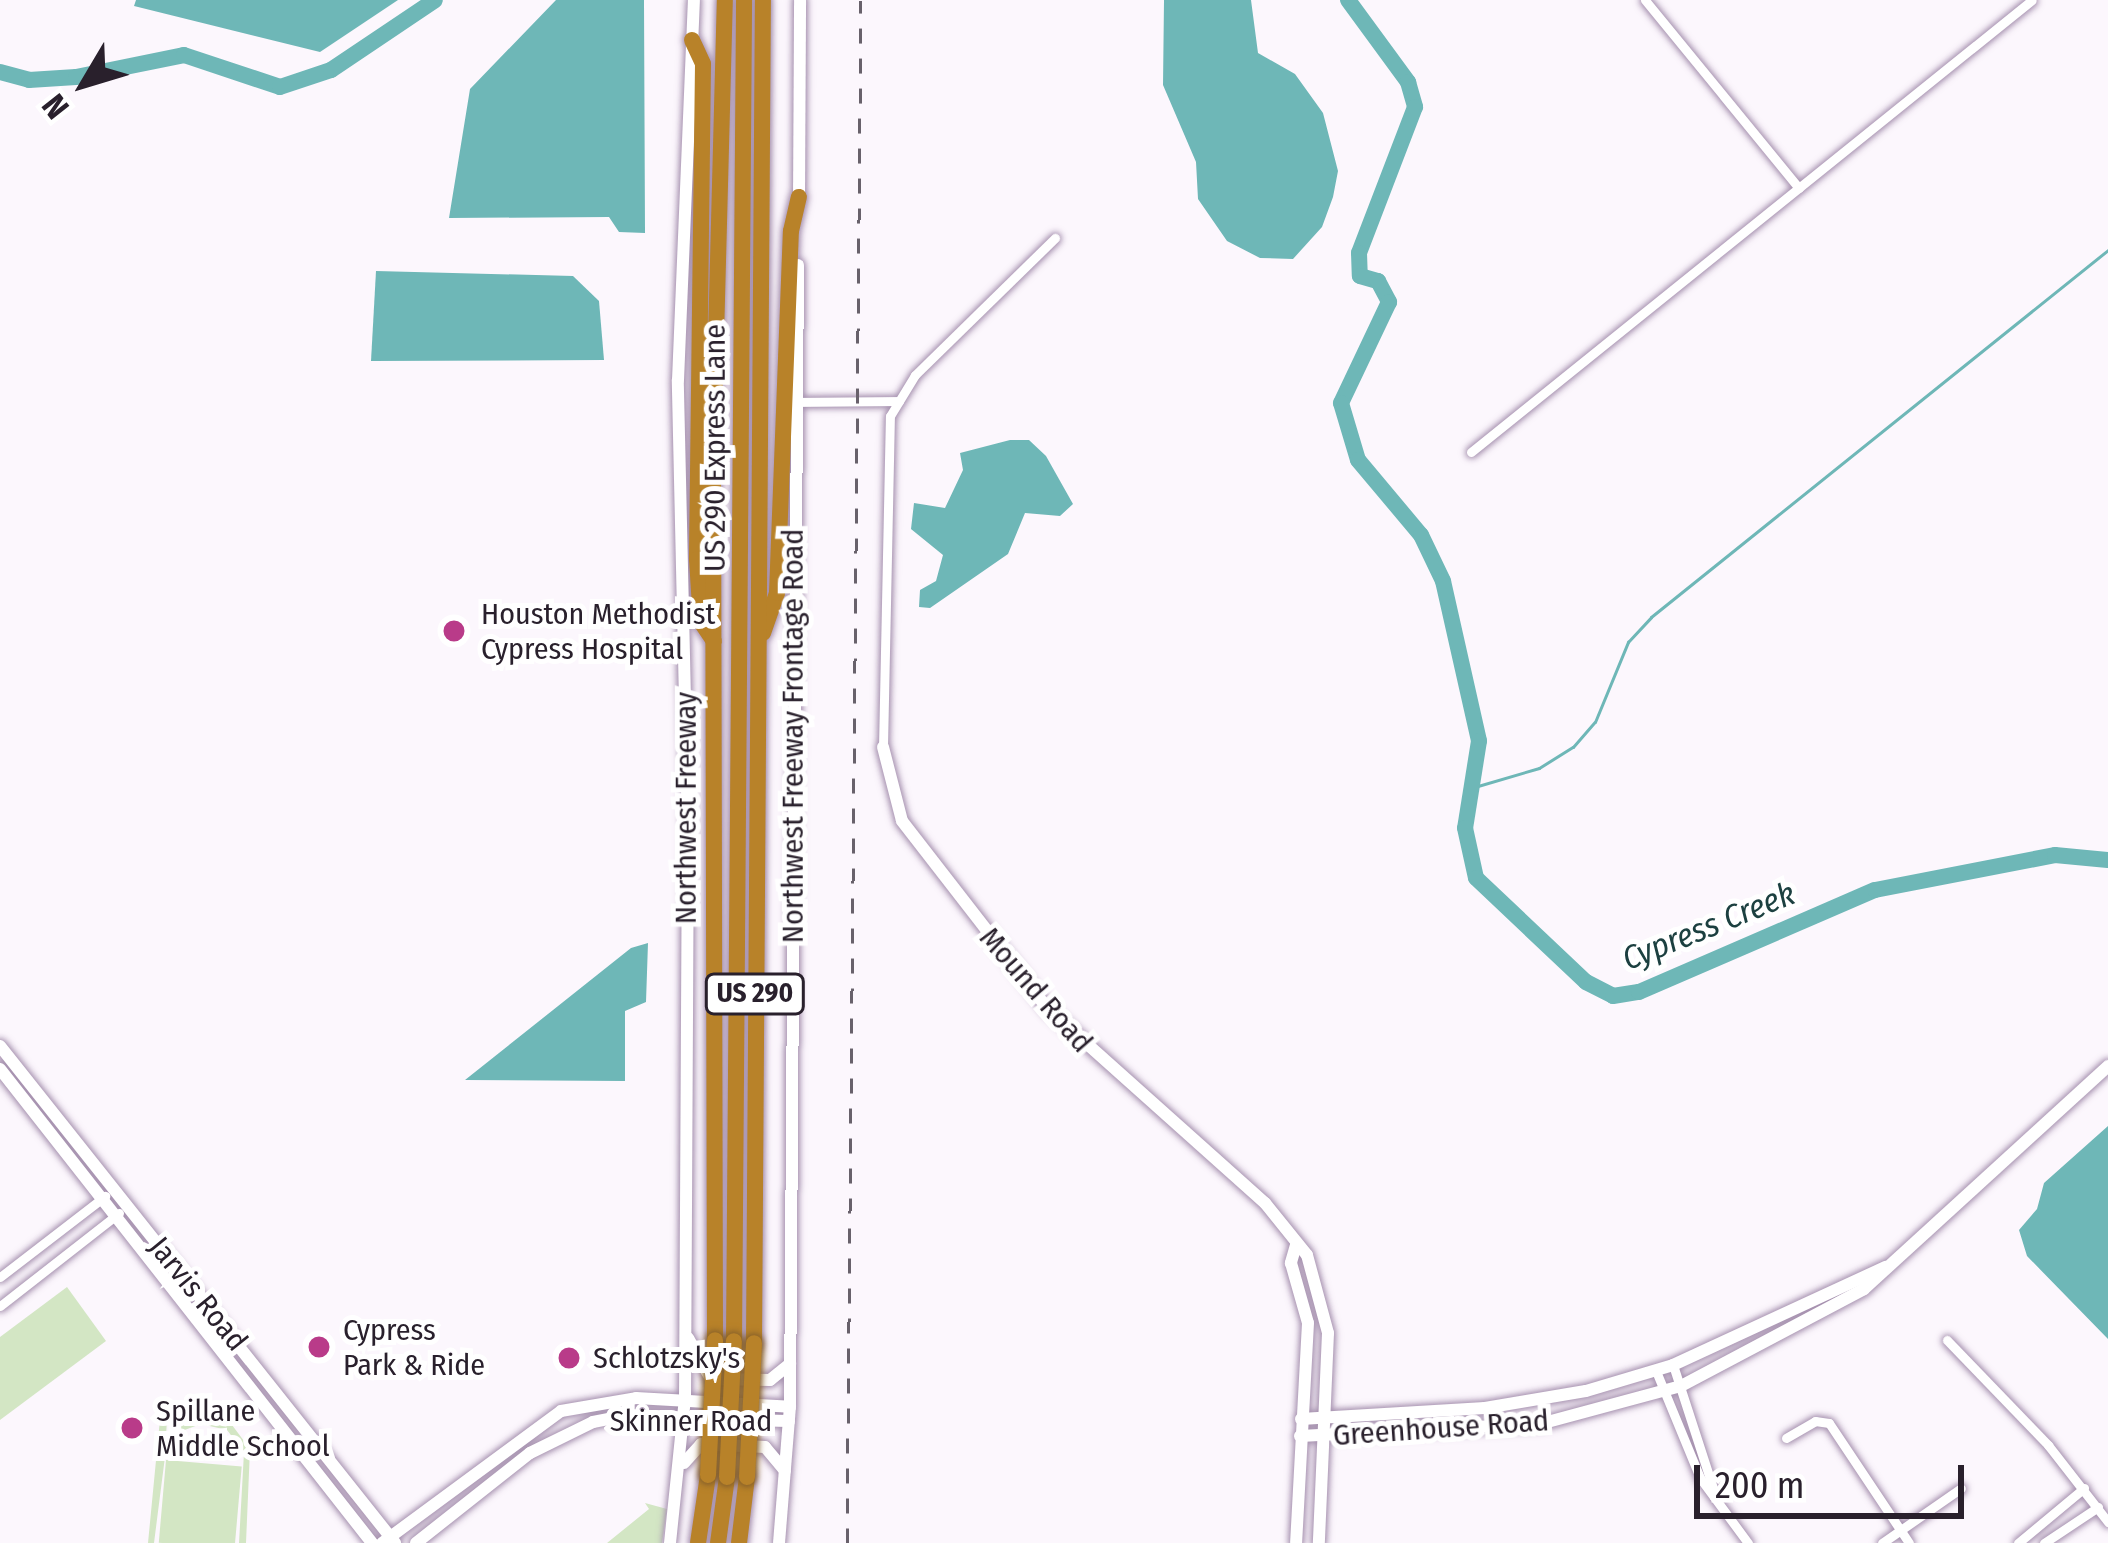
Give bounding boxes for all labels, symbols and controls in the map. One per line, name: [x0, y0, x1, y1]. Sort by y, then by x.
north arrow: [24, 24, 144, 144]
text: N: [34, 86, 77, 126]
street label: US 290 Express Lane: [697, 324, 733, 572]
street label: Northwest Freeway Frontage Road: [775, 529, 811, 943]
place label: Houston Methodist Cypress Hospital: [481, 596, 715, 666]
marker: Houston Methodist Cypress Hospital: [438, 615, 470, 647]
street label: Northwest Freeway: [668, 692, 704, 924]
water label: Cypress Creek: [1617, 874, 1801, 980]
street label: Mound Road: [972, 920, 1100, 1060]
road number: US 290: [704, 973, 806, 1015]
street label: Jarvis Road: [141, 1230, 255, 1358]
place label: Cypress Park & Ride: [343, 1312, 485, 1382]
marker: Cypress Park & Ride: [306, 1334, 332, 1360]
place label: Schlotzsky's: [593, 1340, 740, 1376]
marker: Schlotzsky's: [556, 1345, 582, 1371]
place label: Spillane Middle School: [156, 1393, 330, 1464]
street label: Greenhouse Road: [1332, 1402, 1550, 1454]
street label: Skinner Road: [610, 1403, 772, 1439]
marker: Spillane Middle School: [119, 1415, 145, 1441]
scale bar: [1700, 1441, 1970, 1515]
text: 200 m: [1715, 1464, 1805, 1508]

